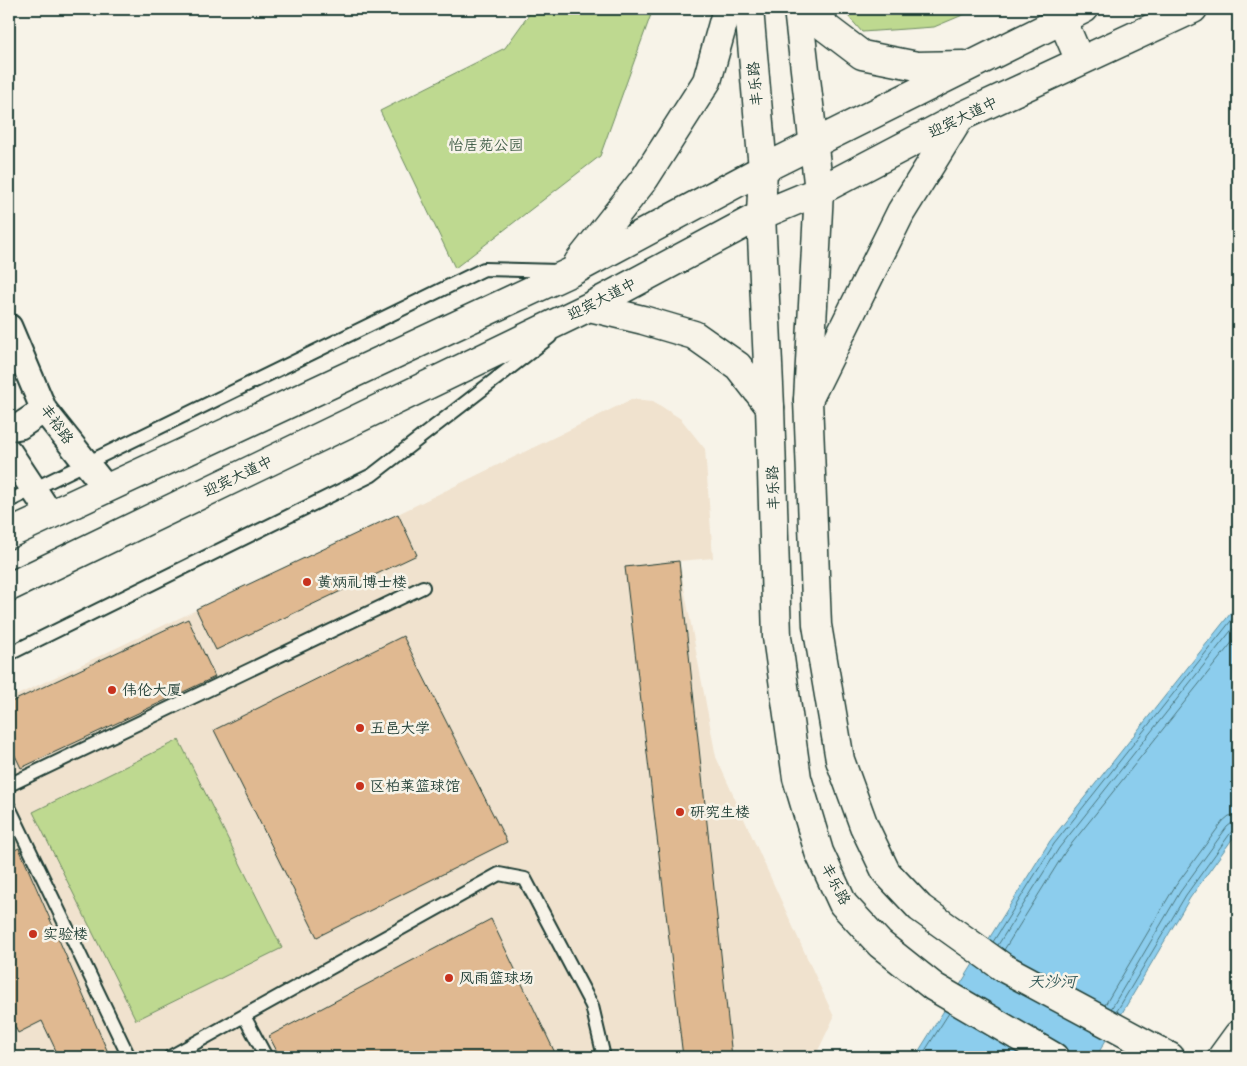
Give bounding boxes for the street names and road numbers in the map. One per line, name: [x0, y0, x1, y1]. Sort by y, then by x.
street label: 丰乐路: [742, 61, 766, 107]
street label: 迎宾大道中: [924, 91, 1001, 142]
street label: 迎宾大道中: [564, 272, 640, 324]
street label: 丰裕路: [36, 399, 79, 447]
street label: 迎宾大道中: [199, 450, 276, 501]
street label: 丰乐路: [761, 465, 783, 511]
street label: 丰乐路: [817, 859, 856, 908]

